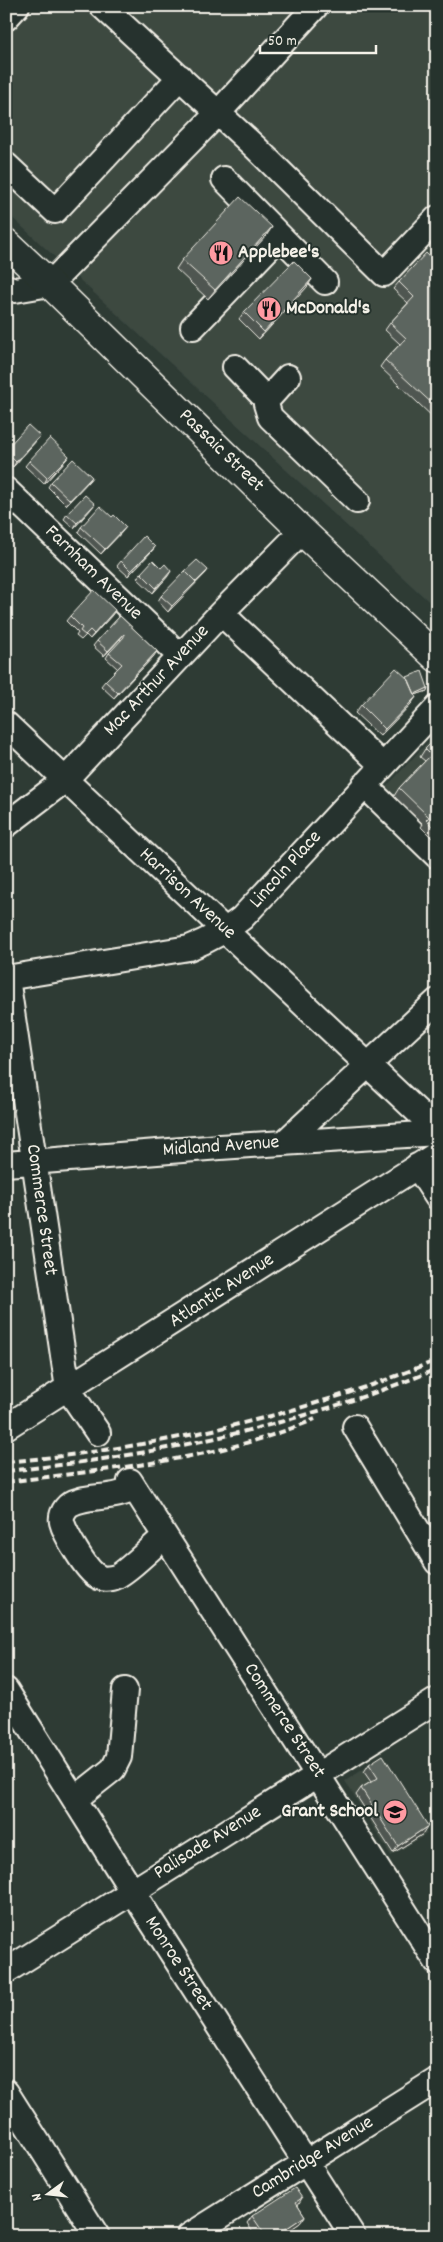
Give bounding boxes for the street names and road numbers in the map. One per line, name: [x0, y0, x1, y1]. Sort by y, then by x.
street label: Passaic Street: [172, 403, 270, 499]
street label: Farnham Avenue: [38, 519, 148, 627]
street label: Mac Arthur Avenue: [98, 619, 216, 743]
street label: Lincoln Place: [243, 825, 329, 915]
street label: Harrison Avenue: [132, 841, 242, 947]
street label: Midland Avenue: [162, 1129, 280, 1165]
street label: Commerce Street: [18, 1142, 64, 1278]
street label: Atlantic Avenue: [164, 1246, 280, 1335]
street label: Commerce Street: [236, 1658, 332, 1784]
street label: Palisade Avenue: [149, 1799, 267, 1887]
street label: Monroe Street: [137, 1911, 219, 2017]
street label: Cambridge Avenue: [247, 2109, 380, 2207]

